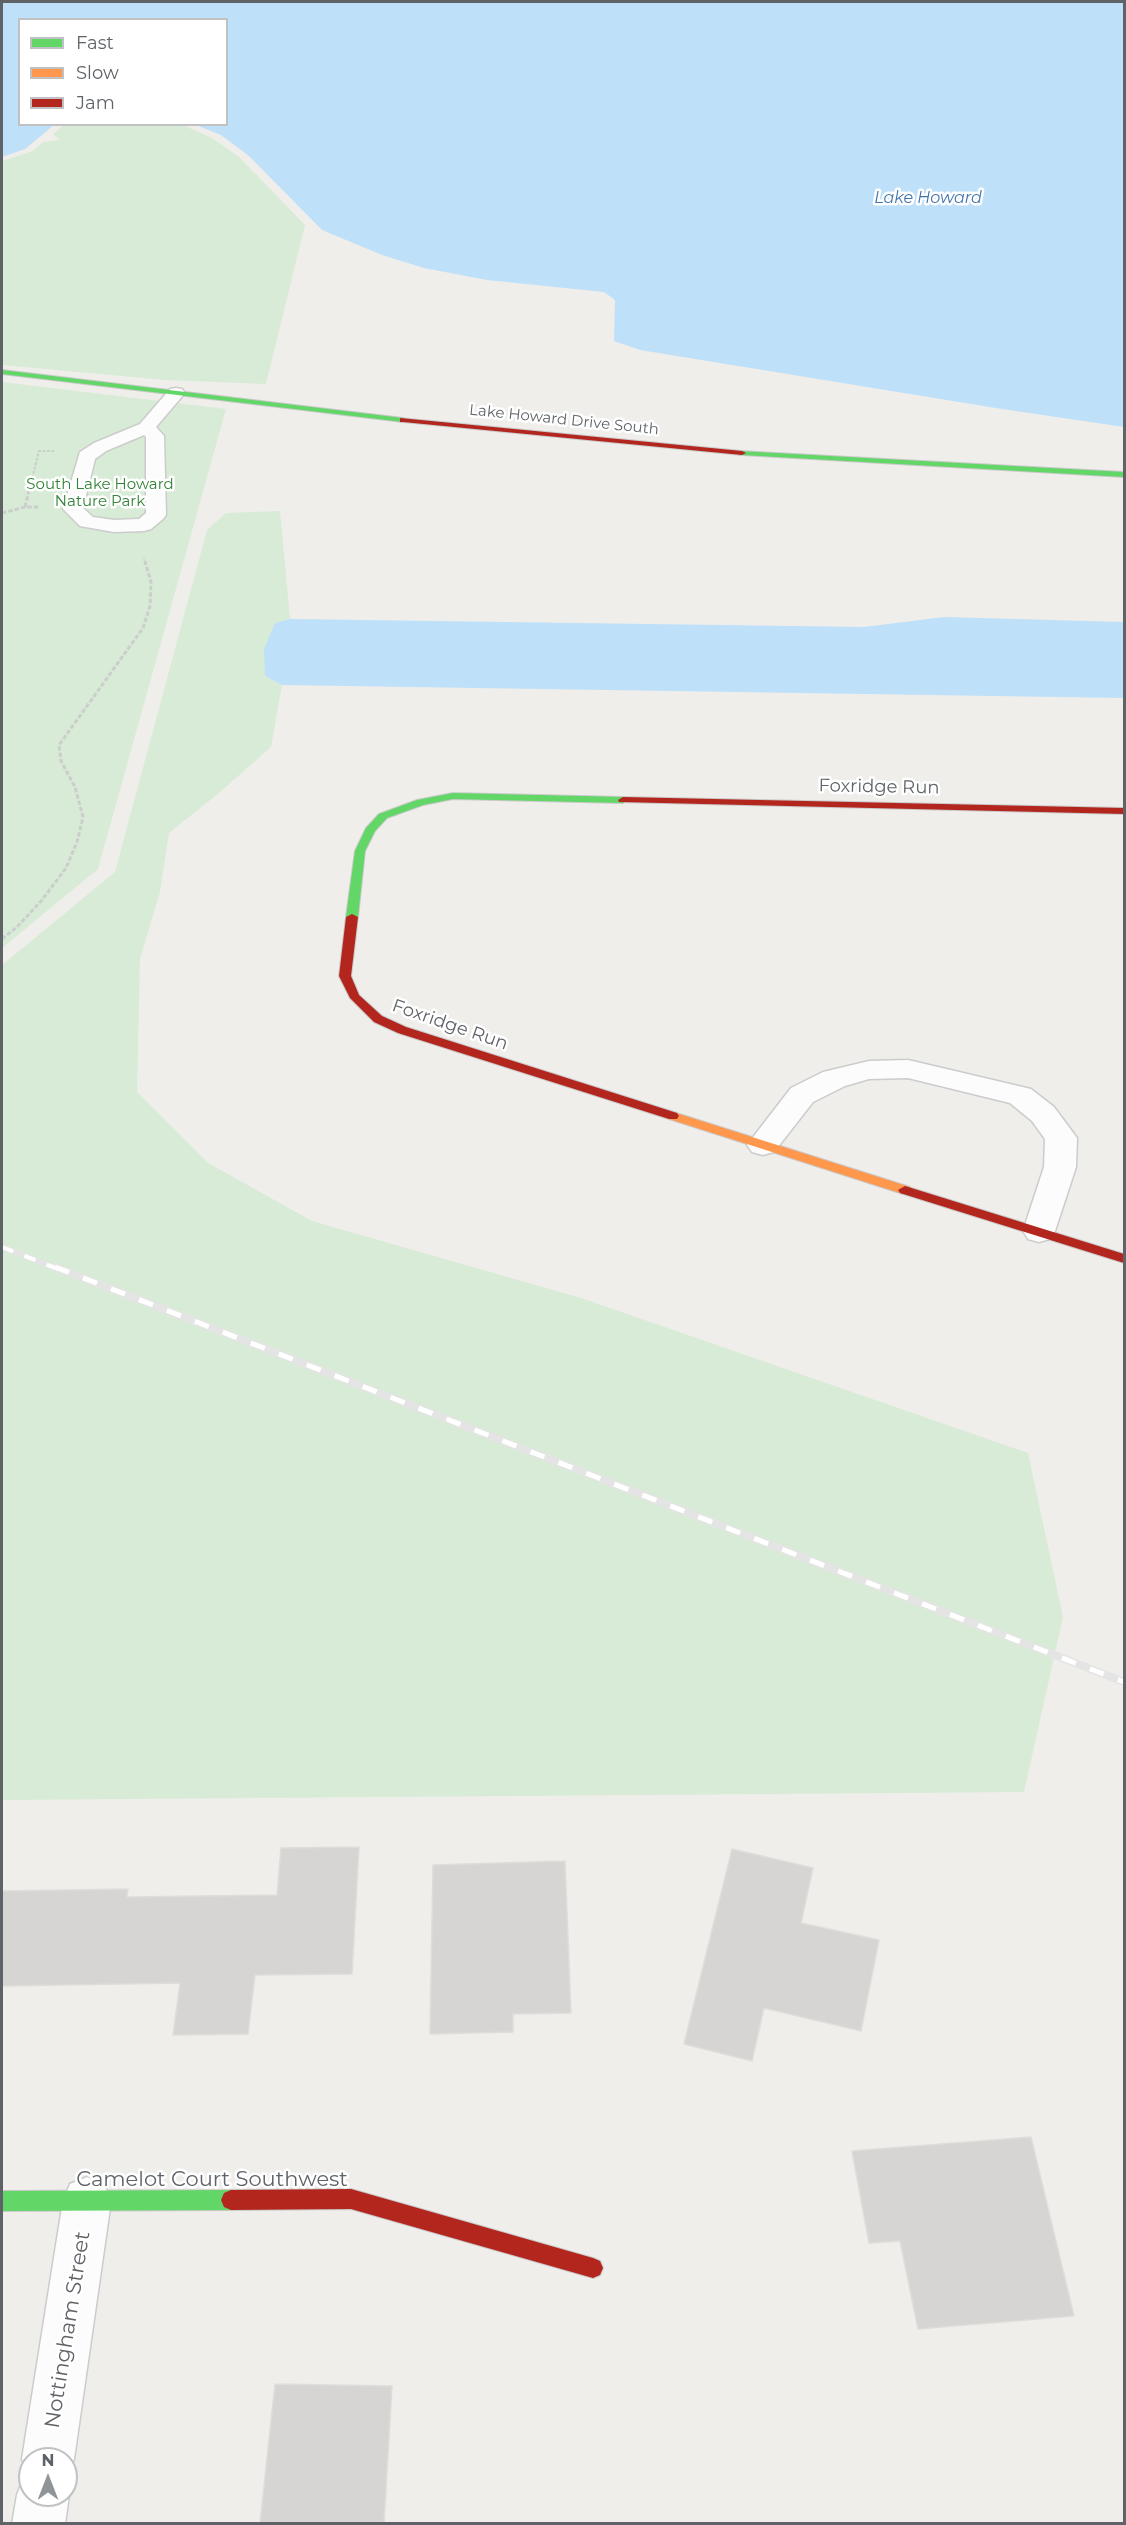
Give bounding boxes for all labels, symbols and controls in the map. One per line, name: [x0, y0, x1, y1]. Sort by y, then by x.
legend: [18, 18, 228, 126]
text: Fast: [76, 32, 114, 54]
text: Slow: [76, 62, 119, 84]
text: Jam: [76, 92, 115, 114]
water label: Lake Howard: [874, 188, 982, 208]
street label: Lake Howard Drive South: [468, 401, 660, 439]
park label: South Lake Howard Nature Park: [26, 476, 174, 511]
street label: Foxridge Run: [818, 775, 940, 799]
street label: Foxridge Run: [389, 995, 511, 1055]
street label: Camelot Court Southwest: [76, 2167, 348, 2193]
street label: Nottingham Street: [40, 2230, 96, 2430]
north arrow: [18, 2447, 78, 2507]
text: N: [42, 2451, 54, 2470]

